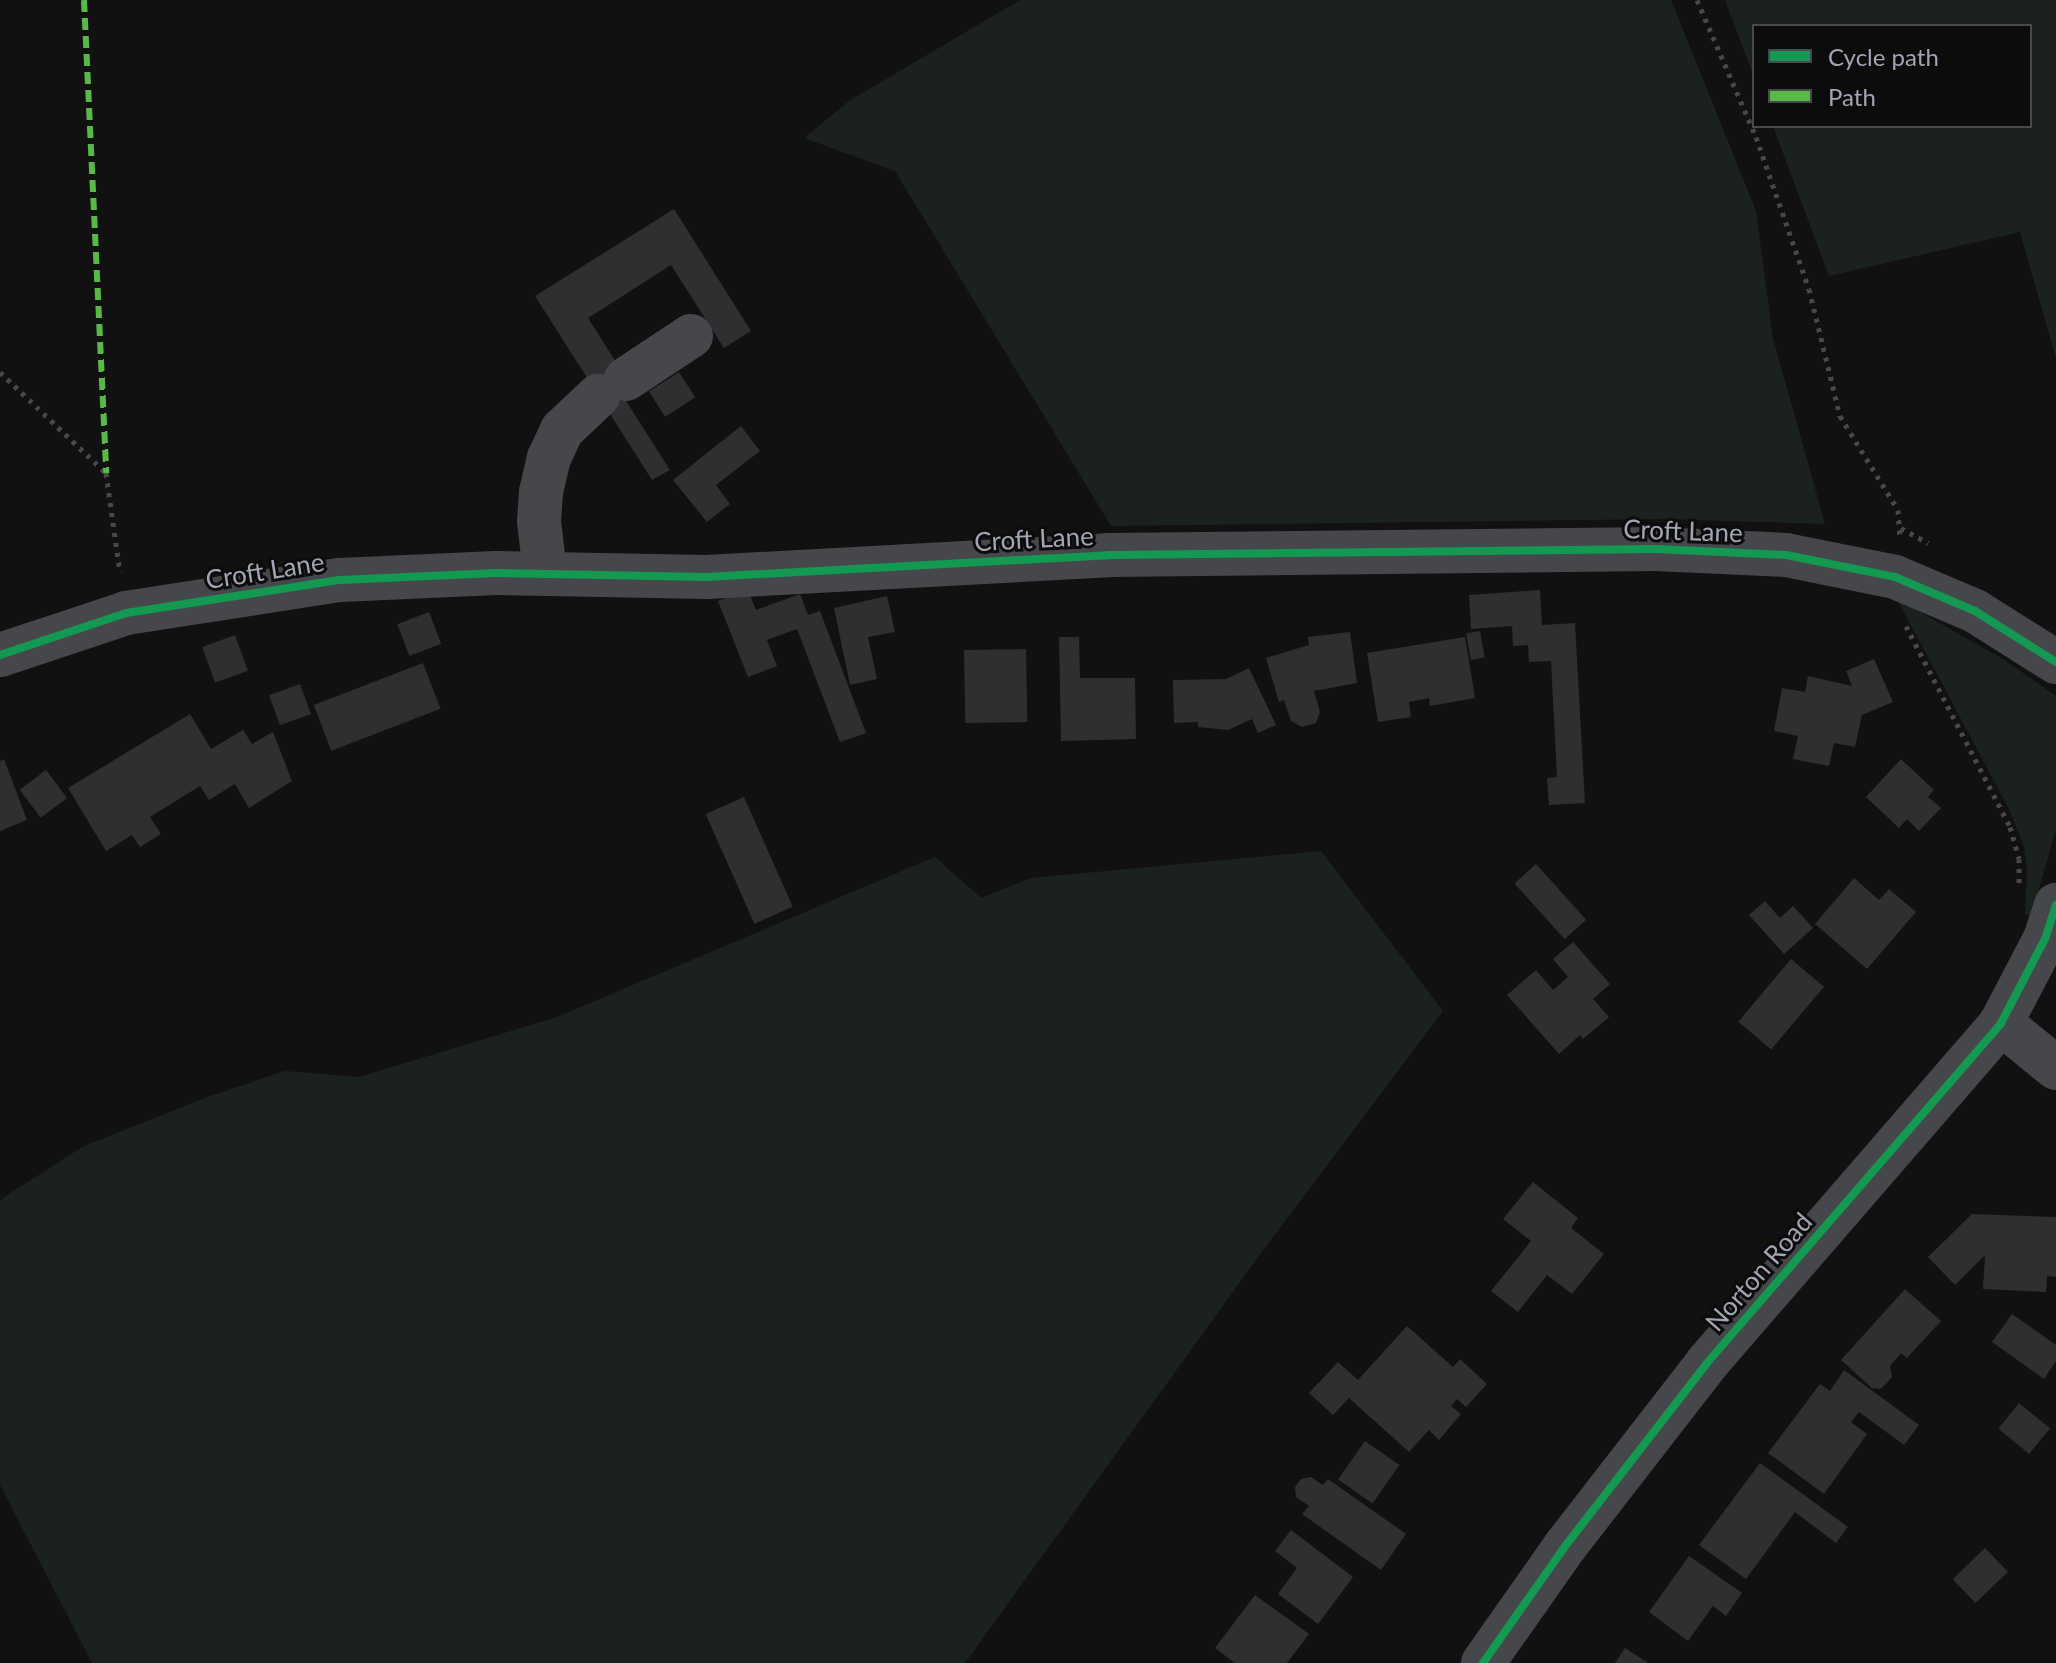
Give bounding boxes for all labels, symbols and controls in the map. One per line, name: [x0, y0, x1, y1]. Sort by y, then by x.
legend: [1752, 24, 2032, 128]
text: Cycle path: [1828, 42, 1939, 71]
text: Path: [1828, 82, 1876, 111]
street label: Croft Lane: [1623, 513, 1743, 549]
street label: Croft Lane: [973, 520, 1095, 558]
street label: Croft Lane: [203, 546, 327, 596]
street label: Norton Road: [1699, 1206, 1819, 1338]

